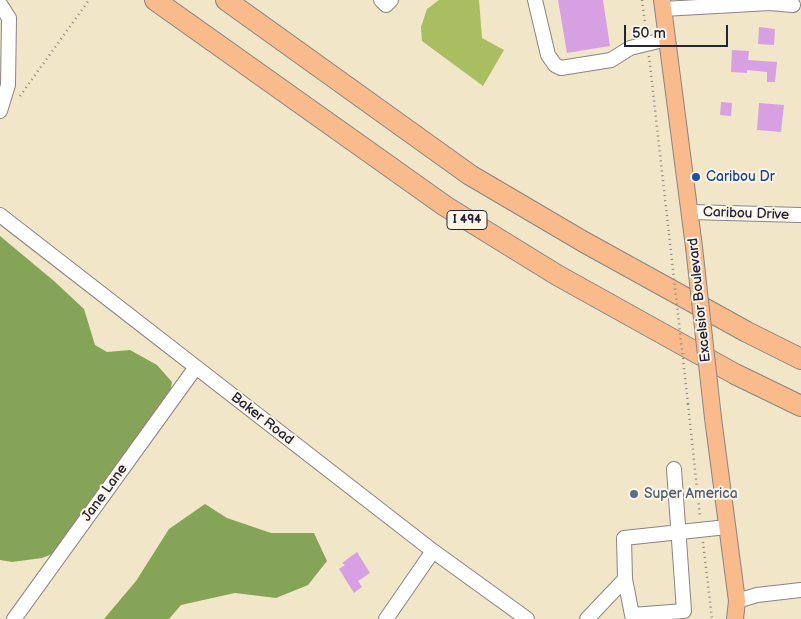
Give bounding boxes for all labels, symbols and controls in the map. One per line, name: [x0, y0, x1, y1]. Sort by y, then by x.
scale bar: [626, 15, 730, 47]
text: 50 m: [632, 24, 666, 43]
place label: Caribou Dr: [706, 169, 775, 185]
marker: Caribou Dr: [690, 171, 702, 183]
street label: Caribou Drive: [703, 204, 789, 224]
road number: I 494: [447, 210, 487, 230]
street label: Excelsior Boulevard: [685, 237, 715, 363]
street label: Baker Road: [227, 389, 297, 449]
street label: Jane Lane: [79, 461, 131, 525]
place label: Super America: [644, 486, 738, 502]
marker: Super America: [628, 488, 640, 500]

